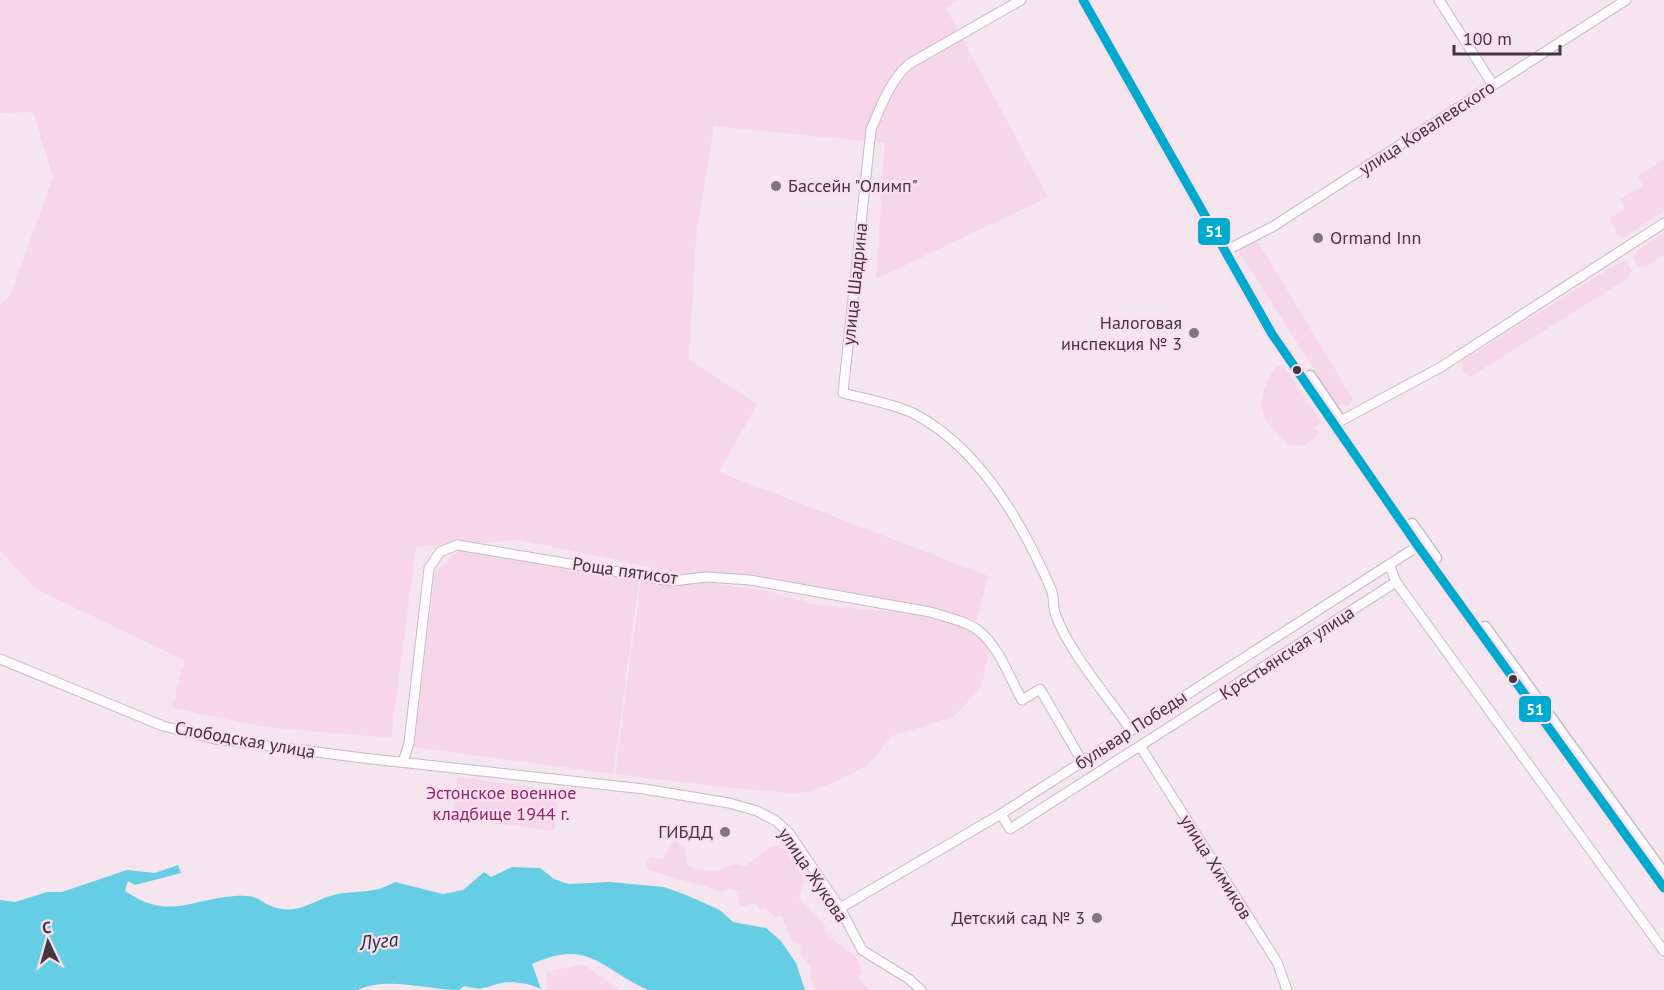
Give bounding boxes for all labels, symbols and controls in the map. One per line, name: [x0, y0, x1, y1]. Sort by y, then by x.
scale bar: [1454, 18, 1560, 56]
text: 100 m: [1463, 27, 1512, 50]
street label: улица Ковалевского: [1354, 75, 1499, 180]
place label: Бассейн "Олимп": [788, 174, 918, 197]
marker: Бассейн "Олимп": [769, 179, 783, 193]
line badge: 51: [1197, 217, 1231, 246]
street label: улица Шадрина: [837, 221, 872, 346]
text: 51: [1205, 221, 1223, 241]
place label: Ormand Inn: [1330, 226, 1421, 249]
marker: Ormand Inn: [1311, 231, 1325, 245]
place label: Налоговая инспекция № 3: [1061, 311, 1182, 355]
marker: Налоговая инспекция № 3: [1187, 326, 1201, 340]
unlabelled marker: [1291, 364, 1303, 376]
street label: Роща пятисот: [571, 552, 680, 589]
street label: Крестьянская улица: [1215, 600, 1358, 705]
unlabelled marker: [1507, 673, 1519, 685]
street label: бульвар Победы: [1070, 685, 1191, 774]
line badge: 51: [1518, 695, 1552, 723]
text: 51: [1526, 699, 1544, 719]
street label: Слободская улица: [173, 716, 317, 763]
park label: Эстонское военное кладбище 1944 г.: [426, 781, 576, 825]
street label: улица Химиков: [1175, 810, 1258, 924]
place label: ГИБДД: [658, 820, 713, 843]
street label: улица Жукова: [773, 823, 854, 927]
marker: ГИБДД: [718, 825, 732, 839]
place label: Детский сад № 3: [952, 906, 1085, 929]
marker: Детский сад № 3: [1090, 911, 1104, 925]
north arrow: [18, 912, 78, 972]
text: С: [41, 917, 52, 937]
water label: Луга: [357, 926, 400, 956]

